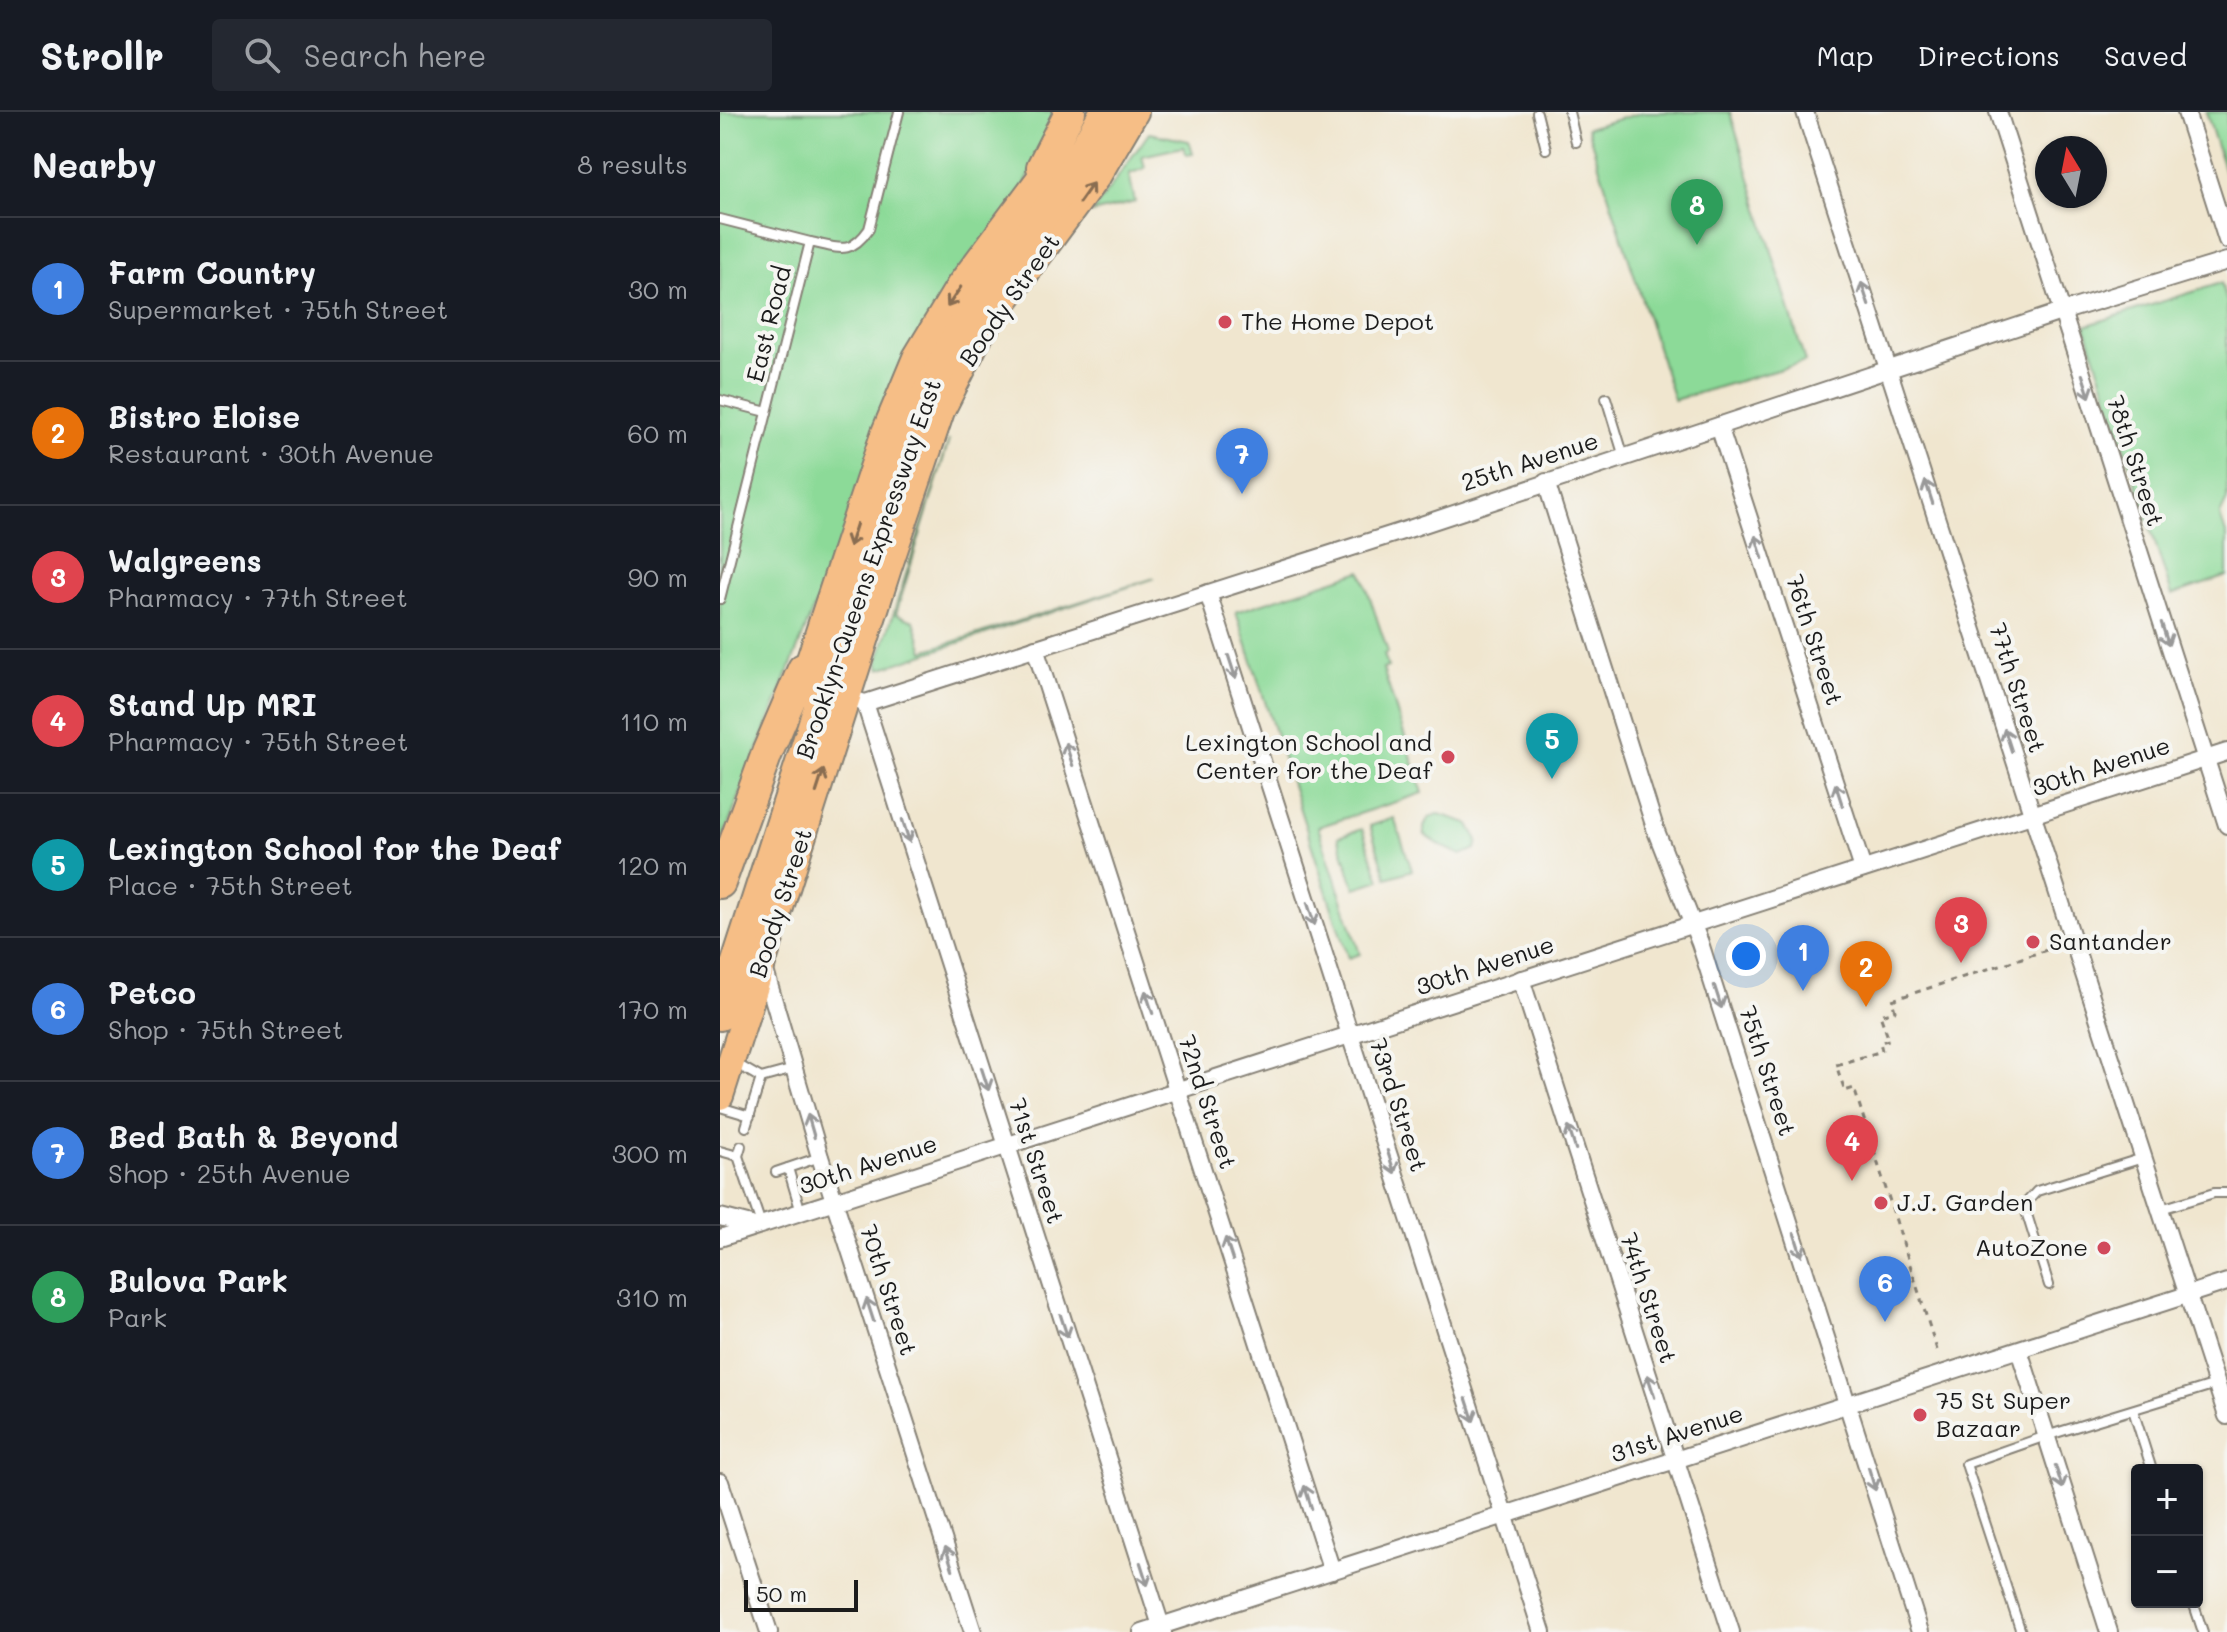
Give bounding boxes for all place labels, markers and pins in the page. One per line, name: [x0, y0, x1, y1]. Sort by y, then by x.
pin: 8: [1671, 179, 1723, 245]
place label: The Home Depot: [1241, 305, 1434, 336]
marker: The Home Depot: [1216, 313, 1234, 331]
pin: 7: [1216, 428, 1268, 494]
pin: 5: [1526, 713, 1578, 779]
place label: Lexington School and Center for the Deaf: [1185, 726, 1433, 785]
marker: Lexington School and Center for the Deaf: [1439, 748, 1457, 766]
pin: 3: [1935, 897, 1987, 963]
pin: 1: [1777, 925, 1829, 991]
place label: Santander: [2049, 925, 2172, 956]
marker: Santander: [2024, 933, 2042, 951]
pin: 2: [1840, 941, 1892, 1007]
pin: 4: [1826, 1115, 1878, 1181]
place label: J.J. Garden: [1897, 1186, 2033, 1217]
marker: J.J. Garden: [1872, 1194, 1890, 1212]
place label: AutoZone: [1975, 1231, 2088, 1262]
marker: AutoZone: [2095, 1239, 2113, 1257]
pin: 6: [1859, 1256, 1911, 1322]
place label: 75 St Super Bazaar: [1936, 1384, 2071, 1443]
marker: 75 St Super Bazaar: [1911, 1406, 1929, 1424]

